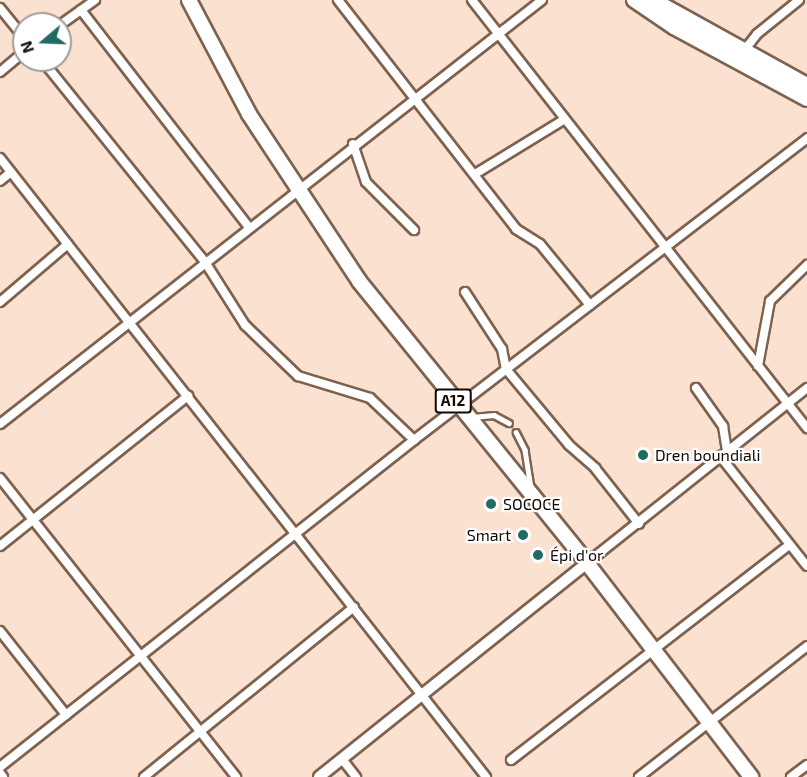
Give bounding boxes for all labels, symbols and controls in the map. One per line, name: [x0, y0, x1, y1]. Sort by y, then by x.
north arrow: [12, 12, 72, 72]
text: N: [16, 39, 37, 56]
road number: A12: [434, 389, 472, 413]
place label: Dren boundiali: [655, 445, 761, 465]
marker: Dren boundiali: [636, 448, 650, 462]
place label: SOCOCE: [503, 494, 560, 514]
marker: SOCOCE: [484, 497, 498, 511]
place label: Smart: [467, 525, 511, 545]
marker: Smart: [516, 528, 530, 542]
place label: Épi d'or: [550, 545, 604, 565]
marker: Épi d'or: [531, 548, 545, 562]

